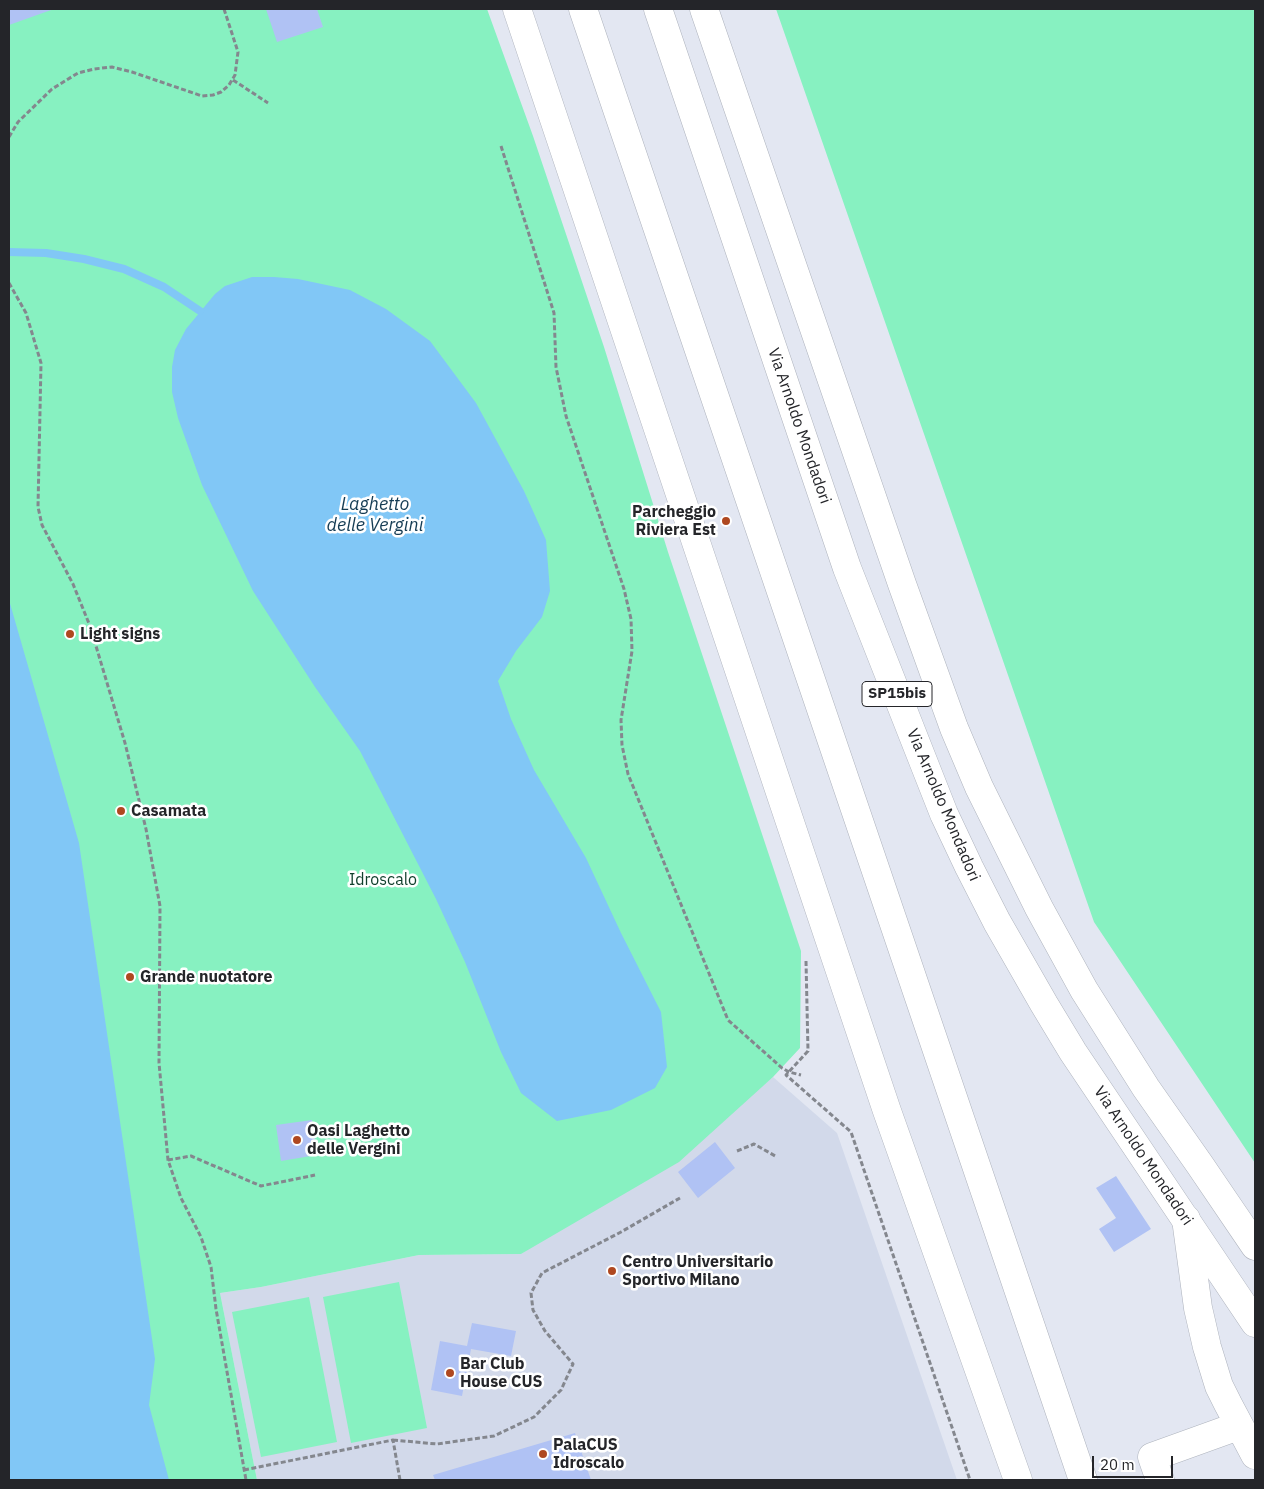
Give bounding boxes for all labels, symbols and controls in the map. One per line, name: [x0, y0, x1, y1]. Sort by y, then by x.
street label: Via Arnoldo Mondadori: [763, 346, 835, 506]
water label: Laghetto delle Vergini: [327, 494, 423, 536]
place label: Parcheggio Riviera Est: [632, 502, 716, 540]
marker: Parcheggio Riviera Est: [720, 515, 732, 527]
place label: Light signs: [80, 624, 160, 644]
marker: Light signs: [64, 628, 76, 640]
road number: SP15bis: [862, 682, 932, 706]
street label: Via Arnoldo Mondadori: [902, 726, 984, 884]
place label: Casamata: [131, 801, 206, 821]
marker: Casamata: [115, 805, 127, 817]
park label: Idroscalo: [349, 870, 417, 890]
place label: Grande nuotatore: [140, 967, 272, 987]
marker: Grande nuotatore: [124, 971, 136, 983]
street label: Via Arnoldo Mondadori: [1089, 1083, 1197, 1229]
place label: Oasi Laghetto delle Vergini: [307, 1121, 410, 1159]
marker: Oasi Laghetto delle Vergini: [291, 1134, 303, 1146]
place label: Centro Universitario Sportivo Milano: [622, 1252, 773, 1290]
marker: Centro Universitario Sportivo Milano: [606, 1265, 618, 1277]
place label: Bar Club House CUS: [460, 1354, 542, 1392]
marker: Bar Club House CUS: [444, 1367, 456, 1379]
place label: PalaCUS Idroscalo: [553, 1435, 624, 1473]
scale bar: [1094, 1446, 1175, 1478]
marker: PalaCUS Idroscalo: [537, 1448, 549, 1460]
text: 20 m: [1100, 1455, 1135, 1474]

